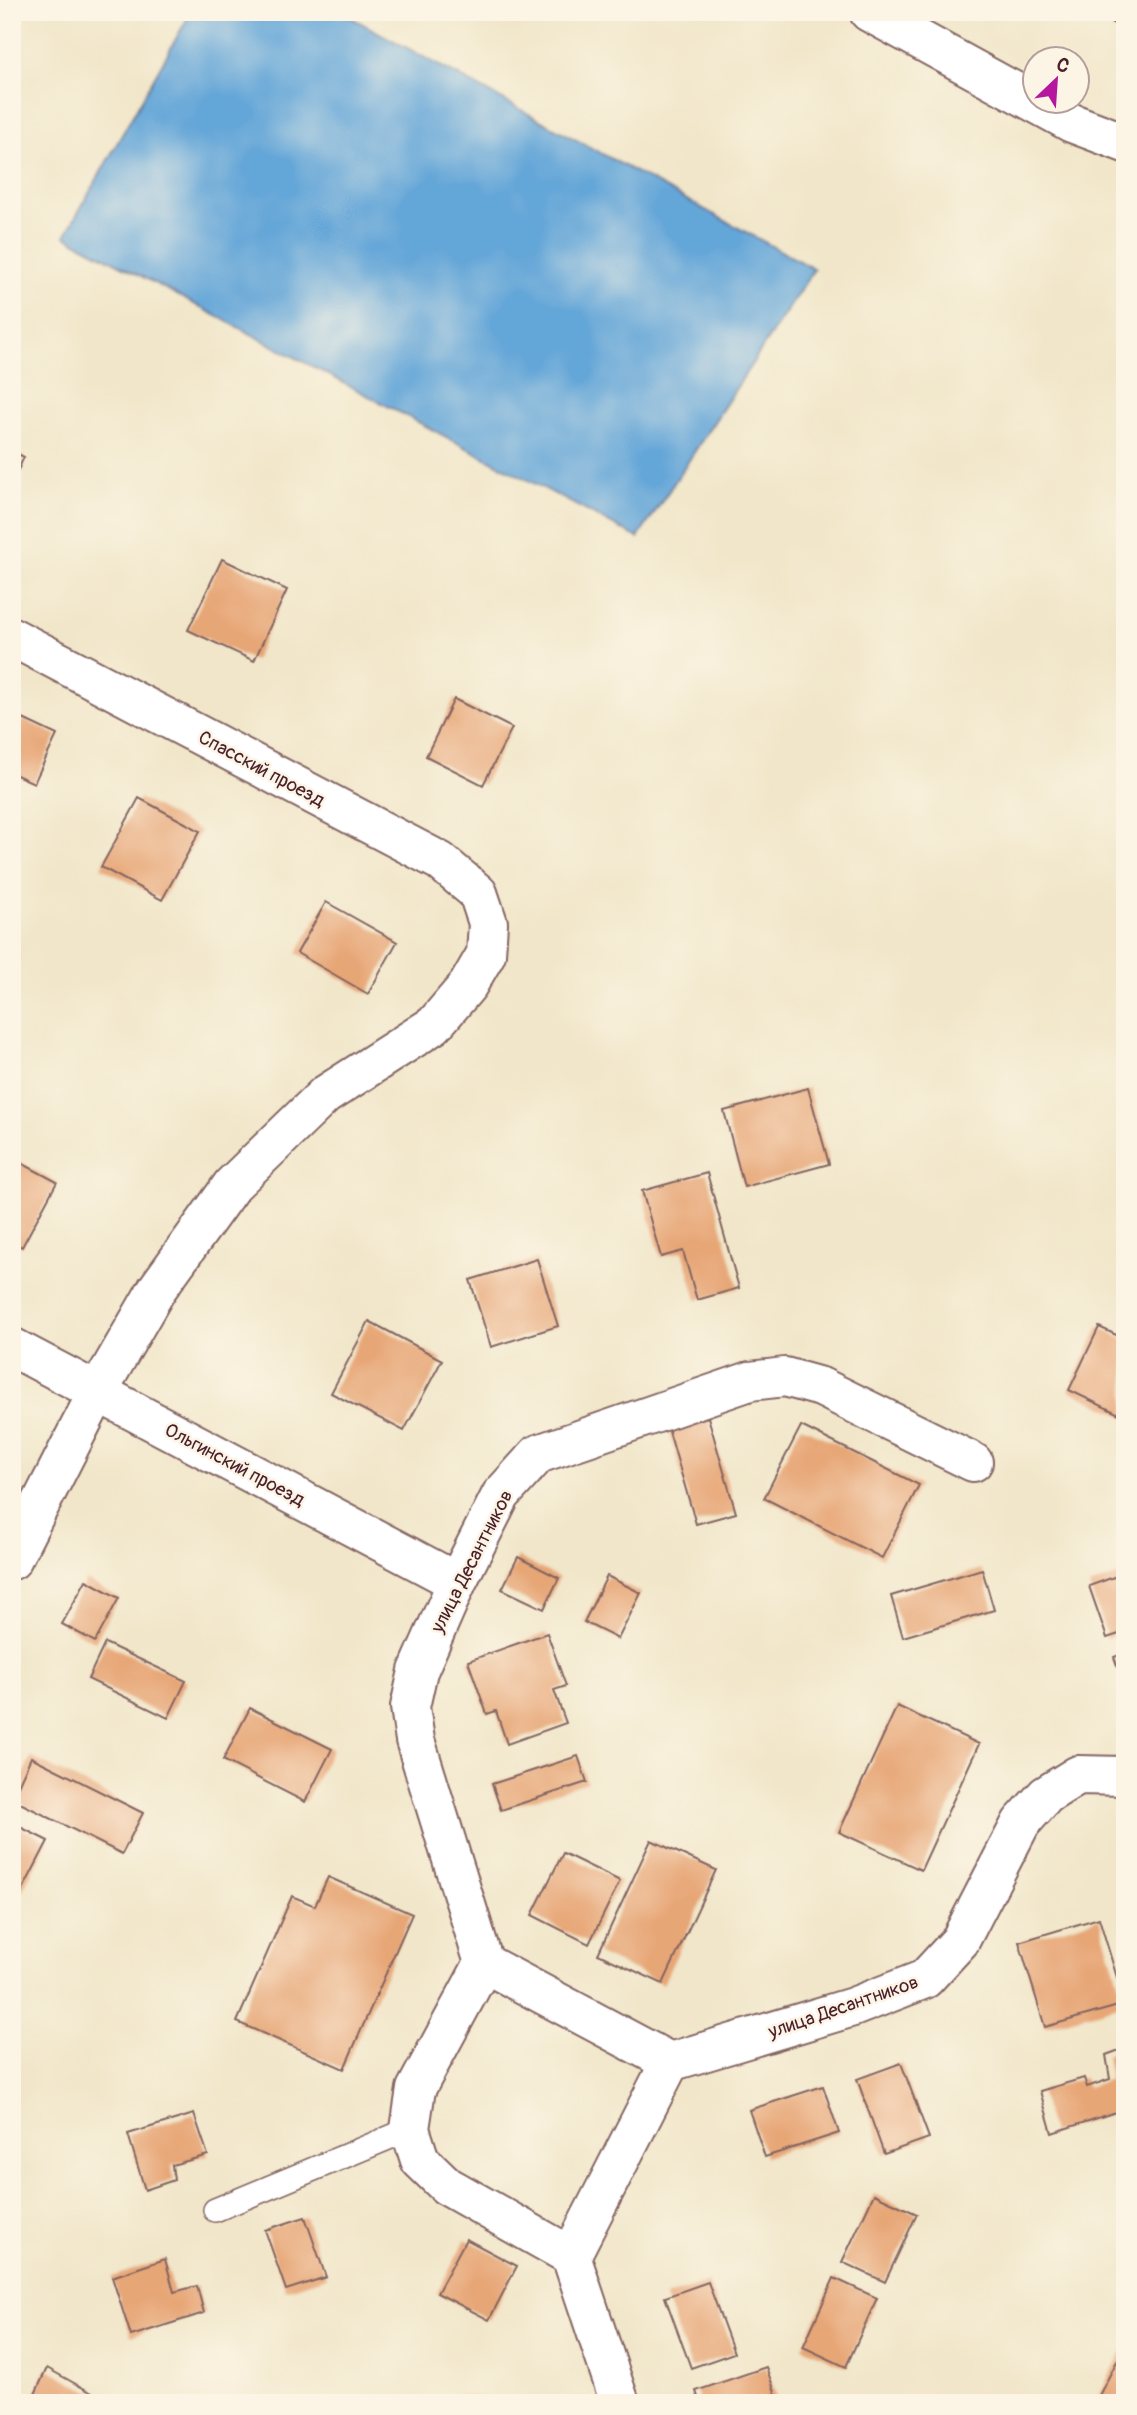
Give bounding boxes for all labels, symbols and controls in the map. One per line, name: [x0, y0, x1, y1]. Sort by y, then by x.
north arrow: [1021, 46, 1092, 116]
text: С: [1052, 52, 1073, 79]
street label: Спасский проезд: [194, 725, 329, 813]
street label: Ольгинский проезд: [160, 1418, 309, 1512]
street label: улица Десантников: [425, 1486, 518, 1638]
street label: улица Десантников: [764, 1970, 921, 2044]

